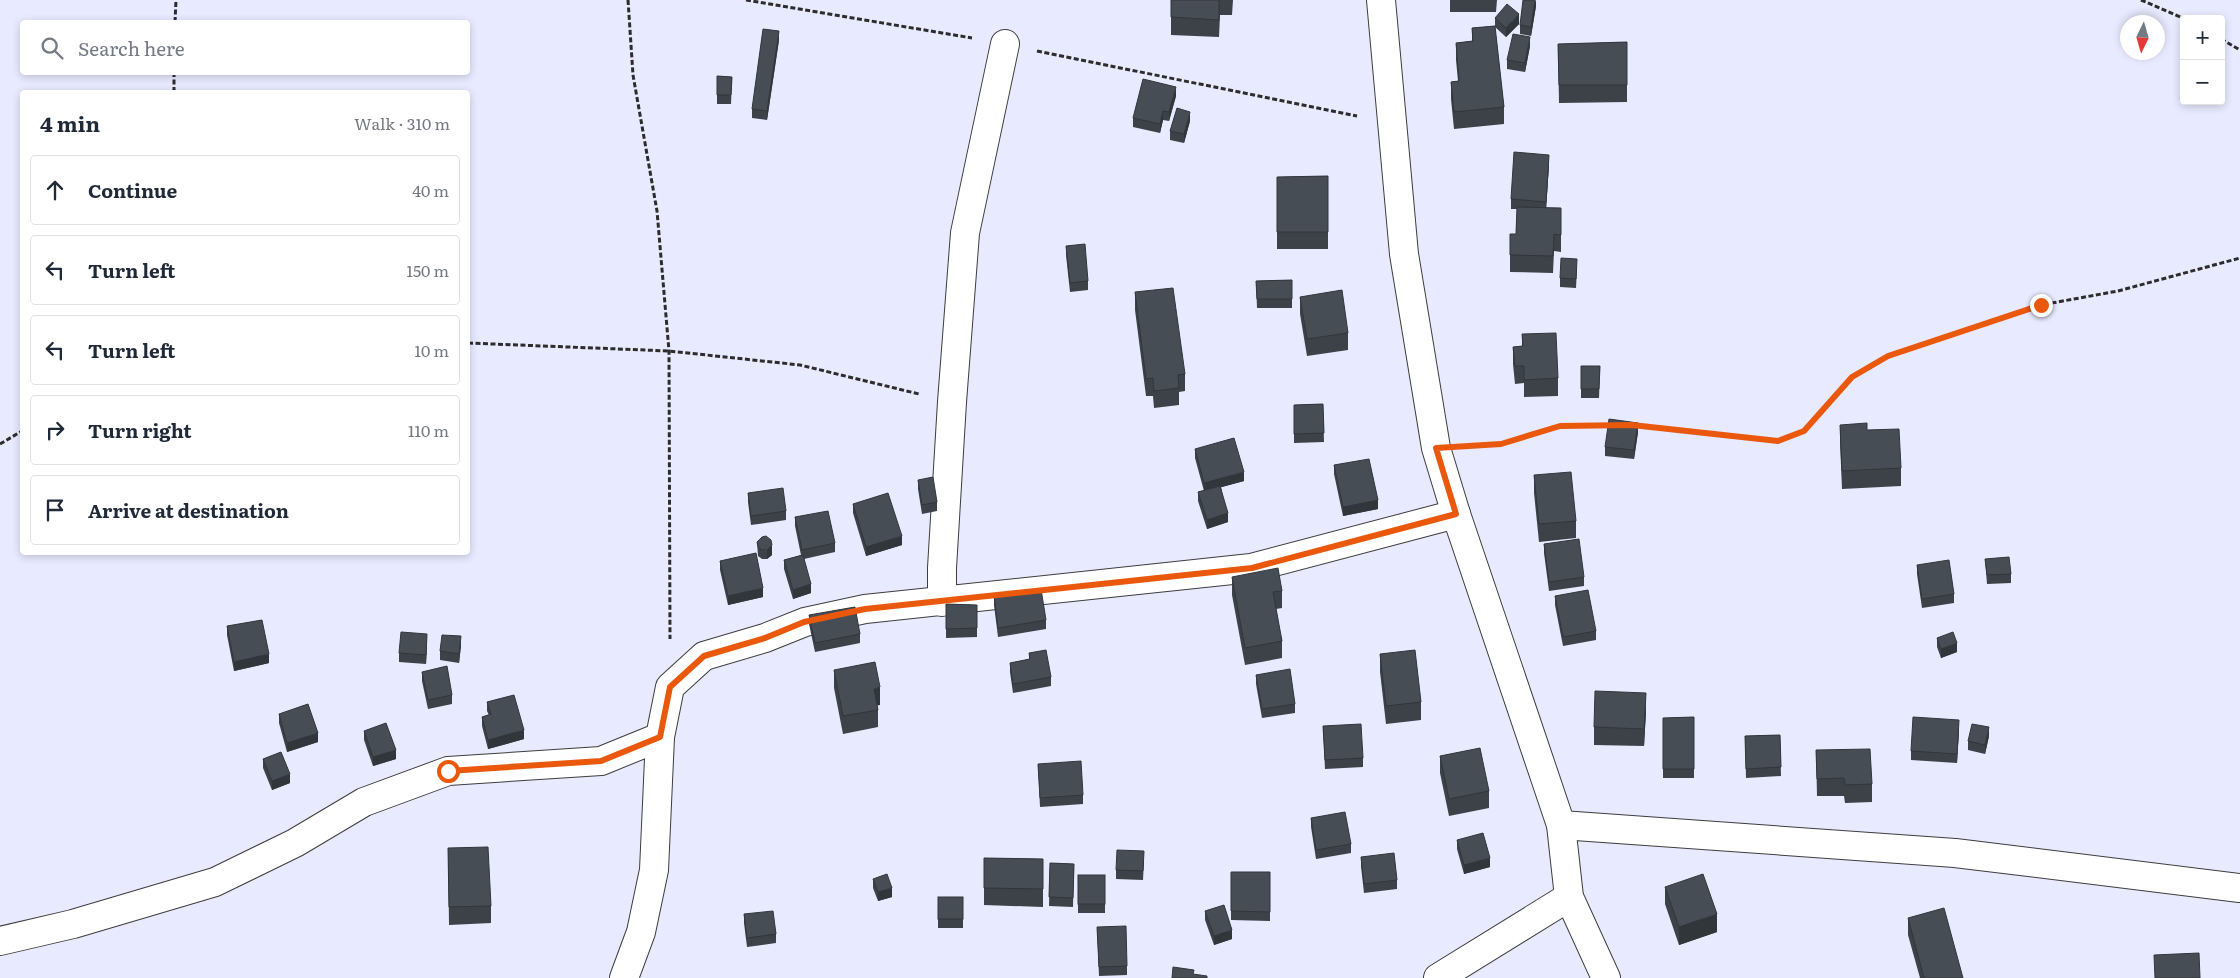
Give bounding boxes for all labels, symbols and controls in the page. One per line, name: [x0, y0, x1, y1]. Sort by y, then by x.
north arrow: [2120, 15, 2165, 60]
map controls: [2180, 15, 2225, 105]
button: +: [2180, 15, 2225, 60]
search box: [20, 20, 470, 75]
icon: search: [38, 34, 66, 62]
text: Search here: [78, 34, 185, 62]
button: −: [2180, 60, 2225, 105]
text: 4 min: [40, 107, 100, 138]
text: Walk · 310 m: [354, 111, 450, 135]
icon: ahead: [41, 176, 69, 204]
text: Continue: [88, 176, 177, 204]
text: 40 m: [412, 178, 449, 202]
icon: left: [41, 256, 69, 284]
text: Turn left: [88, 256, 175, 284]
text: 150 m: [406, 258, 449, 282]
route end: [2030, 294, 2053, 317]
icon: left: [41, 336, 69, 364]
text: Turn left: [88, 336, 175, 364]
text: 10 m: [415, 338, 449, 362]
icon: right: [41, 416, 69, 444]
text: Turn right: [88, 416, 192, 444]
text: 110 m: [408, 418, 449, 442]
icon: arrive: [41, 496, 69, 524]
text: Arrive at destination: [88, 496, 289, 524]
route start: [437, 760, 460, 783]

